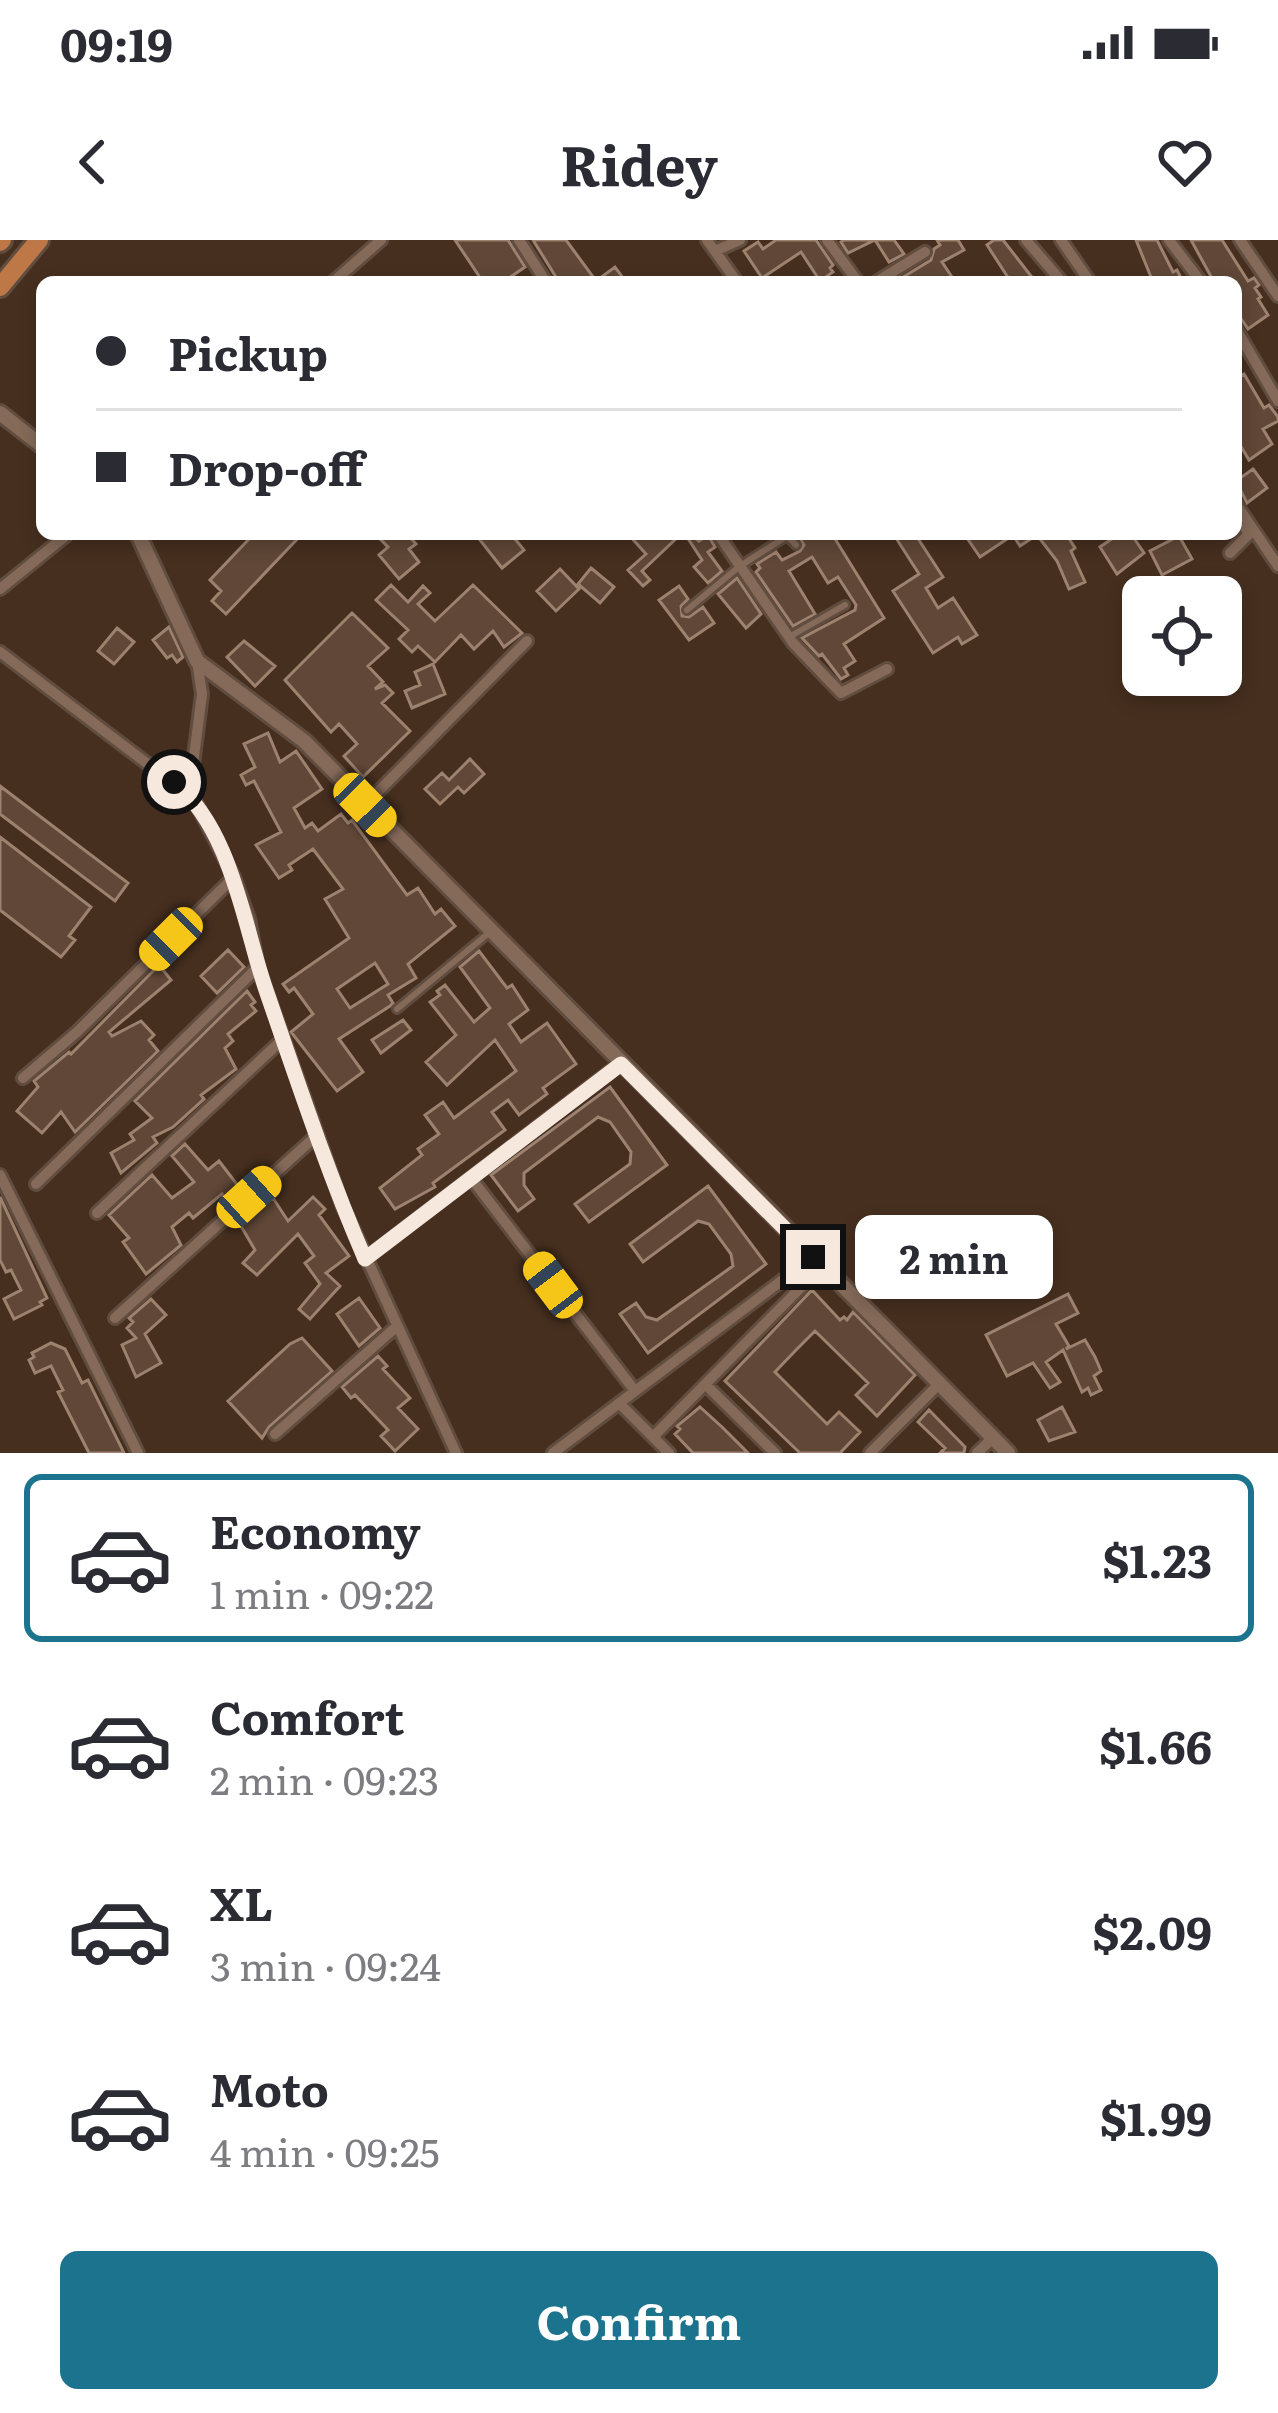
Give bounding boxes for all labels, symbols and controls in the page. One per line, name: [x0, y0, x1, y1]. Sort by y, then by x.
text: 09:19: [60, 9, 173, 76]
text: Ridey: [560, 122, 718, 203]
icon: back: [60, 129, 126, 195]
icon: heart: [1152, 129, 1218, 195]
text: Pickup: [168, 318, 328, 385]
text: Drop-off: [168, 433, 364, 500]
map controls: [1122, 576, 1242, 696]
button: locate: [1122, 576, 1242, 696]
route start: [147, 755, 201, 809]
car: [327, 767, 403, 843]
car: [133, 901, 209, 977]
car: [210, 1160, 288, 1234]
callout: 2 min: [855, 1215, 1053, 1299]
text: 2 min: [900, 1228, 1008, 1286]
route end: [786, 1230, 840, 1284]
car: [517, 1245, 589, 1325]
text: Economy: [210, 1496, 421, 1563]
icon: car: [66, 1504, 174, 1612]
text: $1.23: [1103, 1525, 1212, 1592]
text: 1 min · 09:22: [210, 1563, 434, 1621]
text: Comfort: [210, 1682, 404, 1749]
icon: car: [66, 1690, 174, 1798]
text: $1.66: [1099, 1711, 1212, 1778]
text: 2 min · 09:23: [210, 1749, 439, 1807]
text: XL: [210, 1868, 273, 1935]
icon: car: [66, 1876, 174, 1984]
text: $2.09: [1093, 1897, 1212, 1964]
text: 3 min · 09:24: [210, 1935, 441, 1993]
text: Moto: [210, 2054, 329, 2121]
icon: car: [66, 2062, 174, 2170]
text: $1.99: [1100, 2083, 1212, 2150]
text: 4 min · 09:25: [210, 2121, 440, 2179]
button: Confirm: [60, 2251, 1218, 2389]

